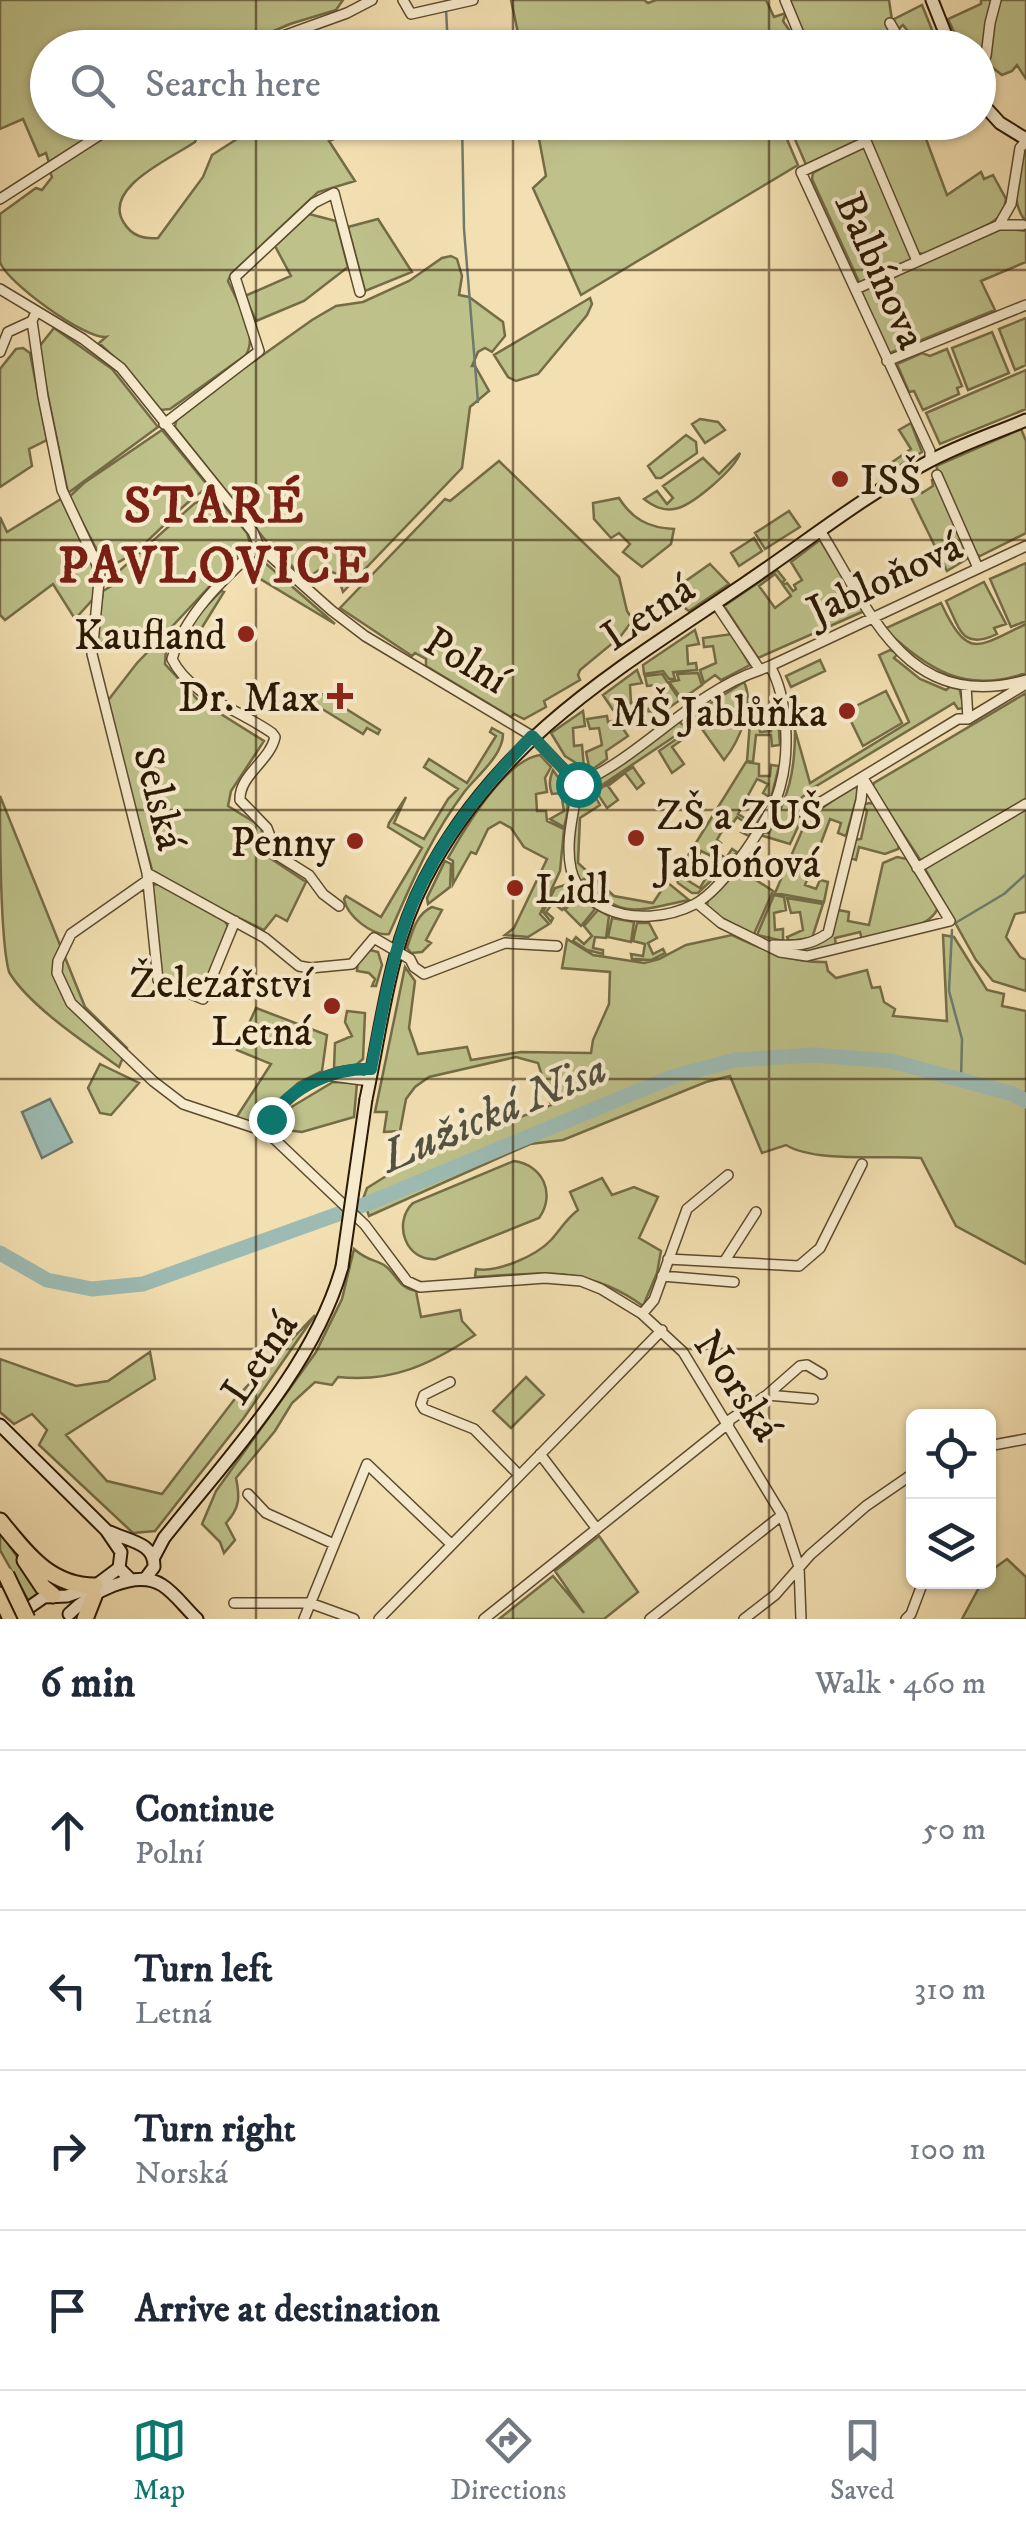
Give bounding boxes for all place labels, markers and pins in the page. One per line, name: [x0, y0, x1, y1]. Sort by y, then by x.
place label: ISŠ: [860, 455, 921, 508]
marker: ISŠ: [829, 468, 851, 490]
place label: Kaufland: [74, 611, 226, 663]
marker: Kaufland: [235, 623, 257, 645]
place label: Dr. Max: [178, 673, 320, 725]
marker: Dr. Max: [329, 685, 351, 707]
place label: MŠ Jablůňka: [611, 687, 827, 740]
marker: MŠ Jablůňka: [836, 700, 858, 722]
place label: ZŠ a ZUŠ Jablońová: [652, 790, 822, 891]
place label: Penny: [230, 818, 336, 870]
marker: ZŠ a ZUŠ Jablońová: [625, 827, 647, 849]
marker: Penny: [344, 830, 366, 852]
place label: Lidl: [535, 865, 610, 917]
marker: Lidl: [504, 877, 526, 899]
place label: Železářství Letná: [129, 958, 314, 1059]
marker: Železářství Letná: [321, 995, 343, 1017]

